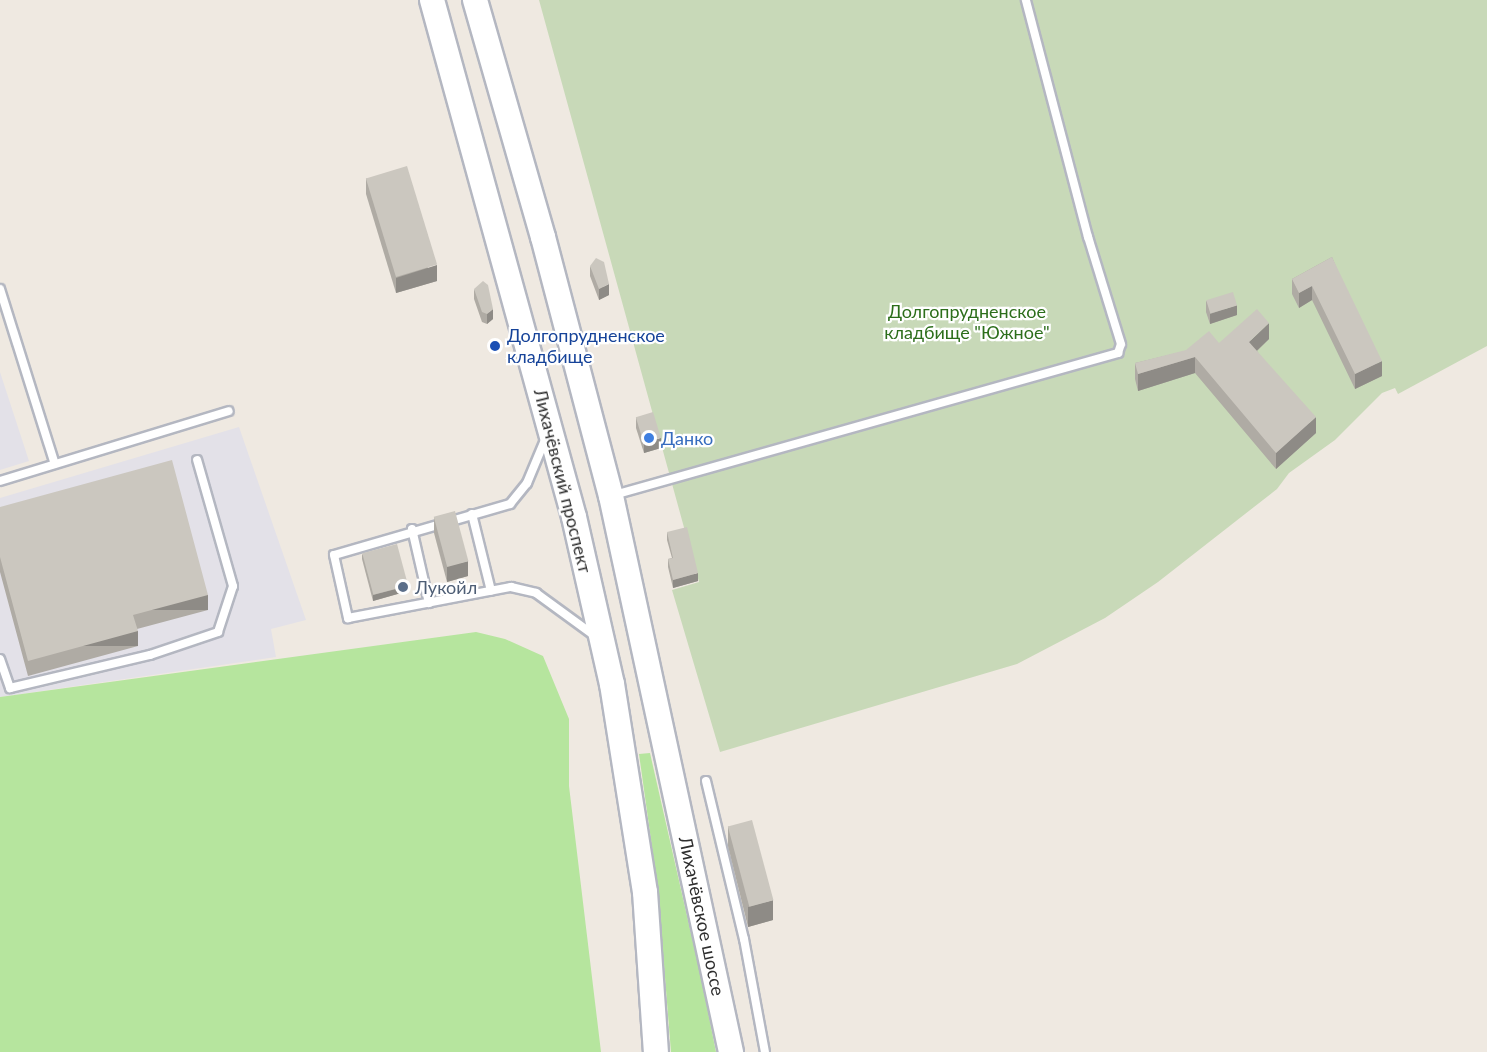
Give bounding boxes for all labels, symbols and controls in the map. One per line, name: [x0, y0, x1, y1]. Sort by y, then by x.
park label: Долгопрудненское кладбище "Южное": [884, 301, 1050, 344]
place label: Долгопрудненское кладбище: [507, 325, 665, 368]
marker: Долгопрудненское кладбище: [488, 339, 502, 353]
street label: Лихачёвский проспект: [530, 387, 596, 575]
place label: Данко: [661, 427, 713, 449]
marker: Данко: [642, 431, 656, 445]
place label: Лукойл: [415, 576, 477, 598]
marker: Лукойл: [396, 580, 410, 594]
street label: Лихачёвское шоссе: [675, 834, 729, 998]

